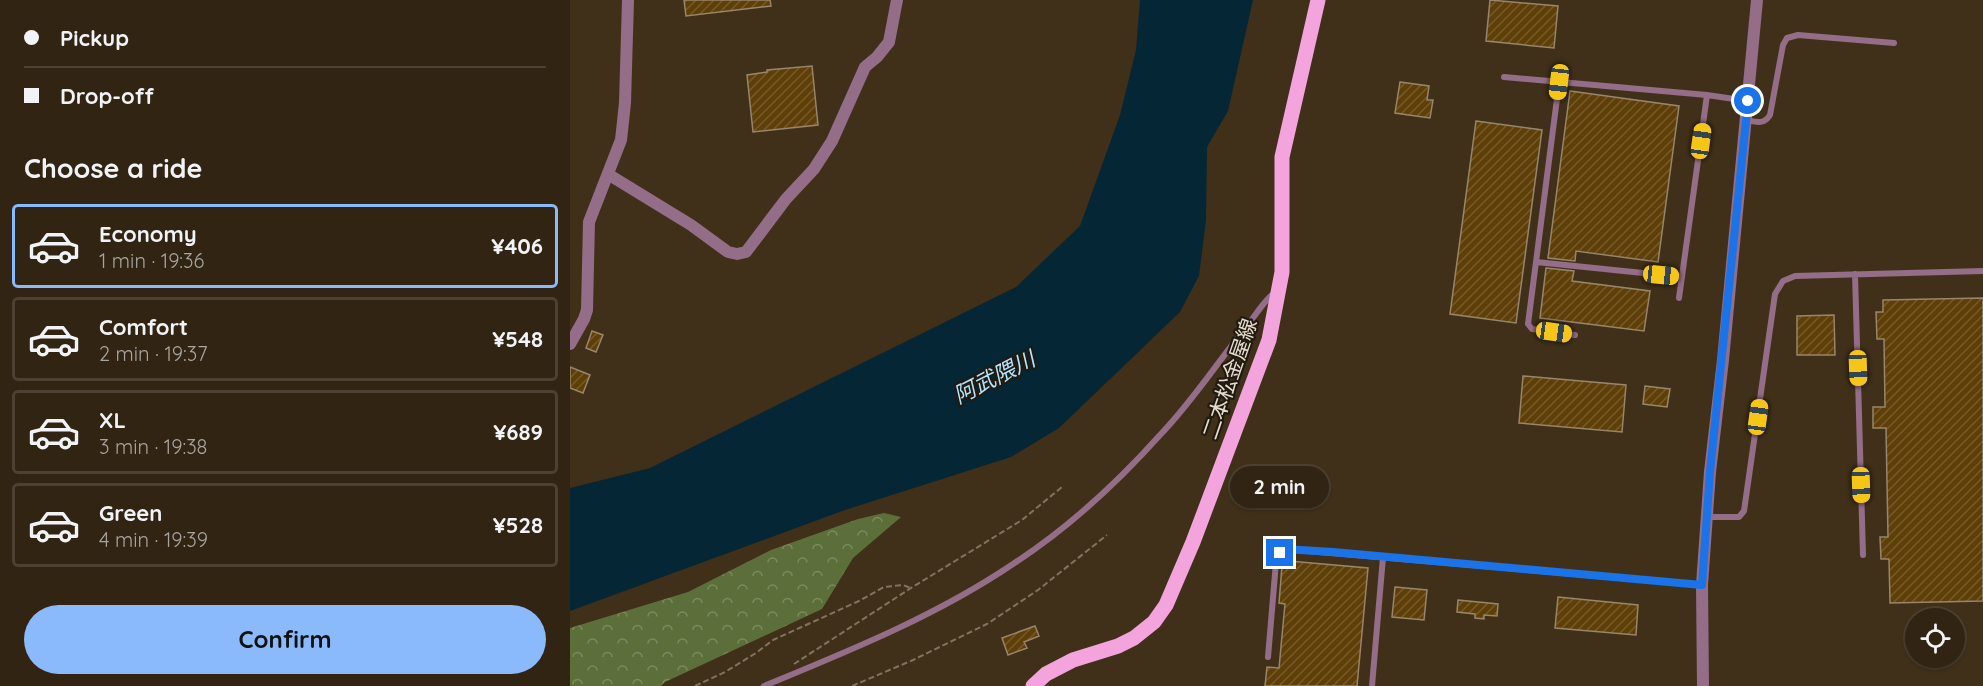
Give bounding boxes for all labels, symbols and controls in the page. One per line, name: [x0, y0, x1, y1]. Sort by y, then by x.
text: Pickup: [60, 24, 129, 52]
car: [1548, 63, 1570, 101]
text: Drop-off: [60, 82, 154, 110]
route start: [1734, 87, 1761, 114]
car: [1690, 122, 1712, 160]
text: Choose a ride: [24, 151, 202, 185]
icon: car: [27, 219, 81, 273]
text: Economy: [99, 220, 197, 248]
text: ¥406: [491, 232, 543, 260]
text: 1 min · 19:36: [99, 248, 204, 273]
car: [1642, 264, 1680, 286]
icon: car: [27, 312, 81, 366]
text: Comfort: [99, 313, 188, 341]
street label: 二本松金屋線: [1196, 315, 1262, 442]
car: [1535, 321, 1573, 343]
text: ¥548: [492, 325, 543, 353]
text: 2 min · 19:37: [99, 341, 207, 366]
water label: 阿武隈川: [948, 344, 1041, 409]
car: [1848, 350, 1868, 386]
car: [1747, 398, 1769, 436]
icon: car: [27, 405, 81, 459]
text: XL: [99, 406, 126, 434]
text: ¥689: [493, 418, 543, 446]
text: 3 min · 19:38: [99, 434, 207, 459]
callout: 2 min: [1230, 466, 1330, 508]
car: [1851, 467, 1871, 503]
text: 2 min: [1253, 474, 1306, 499]
icon: car: [27, 498, 81, 552]
text: Green: [99, 499, 162, 527]
text: ¥528: [493, 511, 543, 539]
text: 4 min · 19:39: [99, 527, 208, 552]
route end: [1266, 539, 1293, 566]
button: Confirm: [24, 605, 546, 674]
map controls: [1905, 608, 1965, 668]
button: locate: [1905, 608, 1965, 668]

